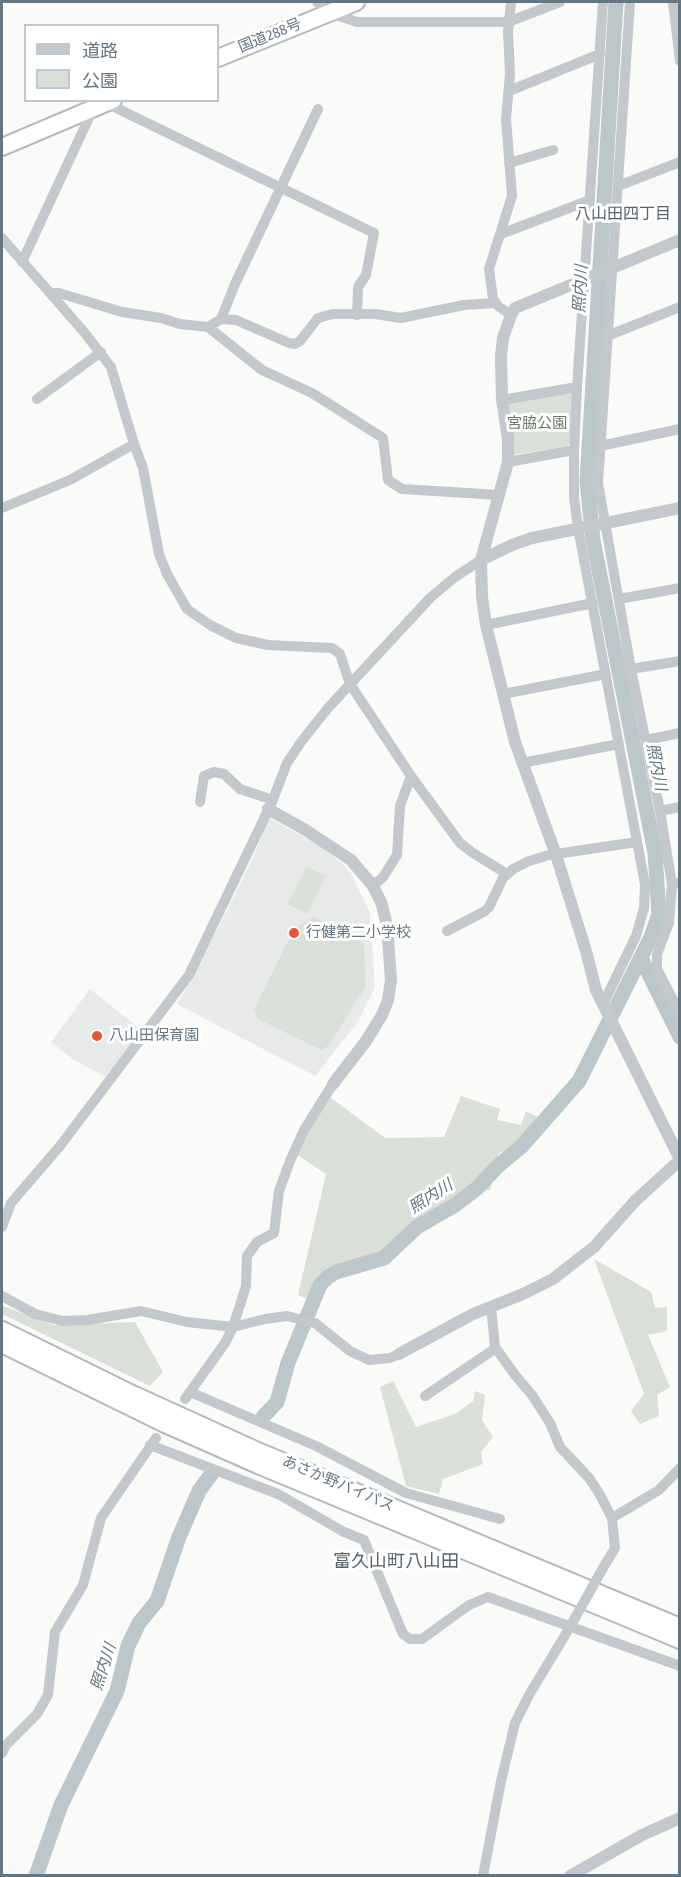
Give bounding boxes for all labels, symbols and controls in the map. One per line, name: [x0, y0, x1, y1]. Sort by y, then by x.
street label: 国道288号: [236, 15, 304, 57]
legend: [24, 24, 219, 102]
text: 道路: [82, 40, 118, 62]
text: 公園: [82, 70, 118, 92]
district label: 八山田四丁目: [575, 205, 671, 225]
water label: 照内川: [570, 265, 592, 313]
park label: 宮脇公園: [507, 415, 567, 433]
water label: 照内川: [642, 742, 670, 792]
place label: 行健第二小学校: [306, 924, 411, 942]
marker: 行健第二小学校: [287, 926, 301, 940]
place label: 八山田保育園: [109, 1027, 199, 1045]
marker: 八山田保育園: [90, 1029, 104, 1043]
water label: 照内川: [406, 1176, 456, 1218]
street label: あさか野バイパス: [279, 1452, 397, 1516]
district label: 富久山町八山田: [333, 1551, 459, 1573]
water label: 照内川: [87, 1641, 121, 1693]

